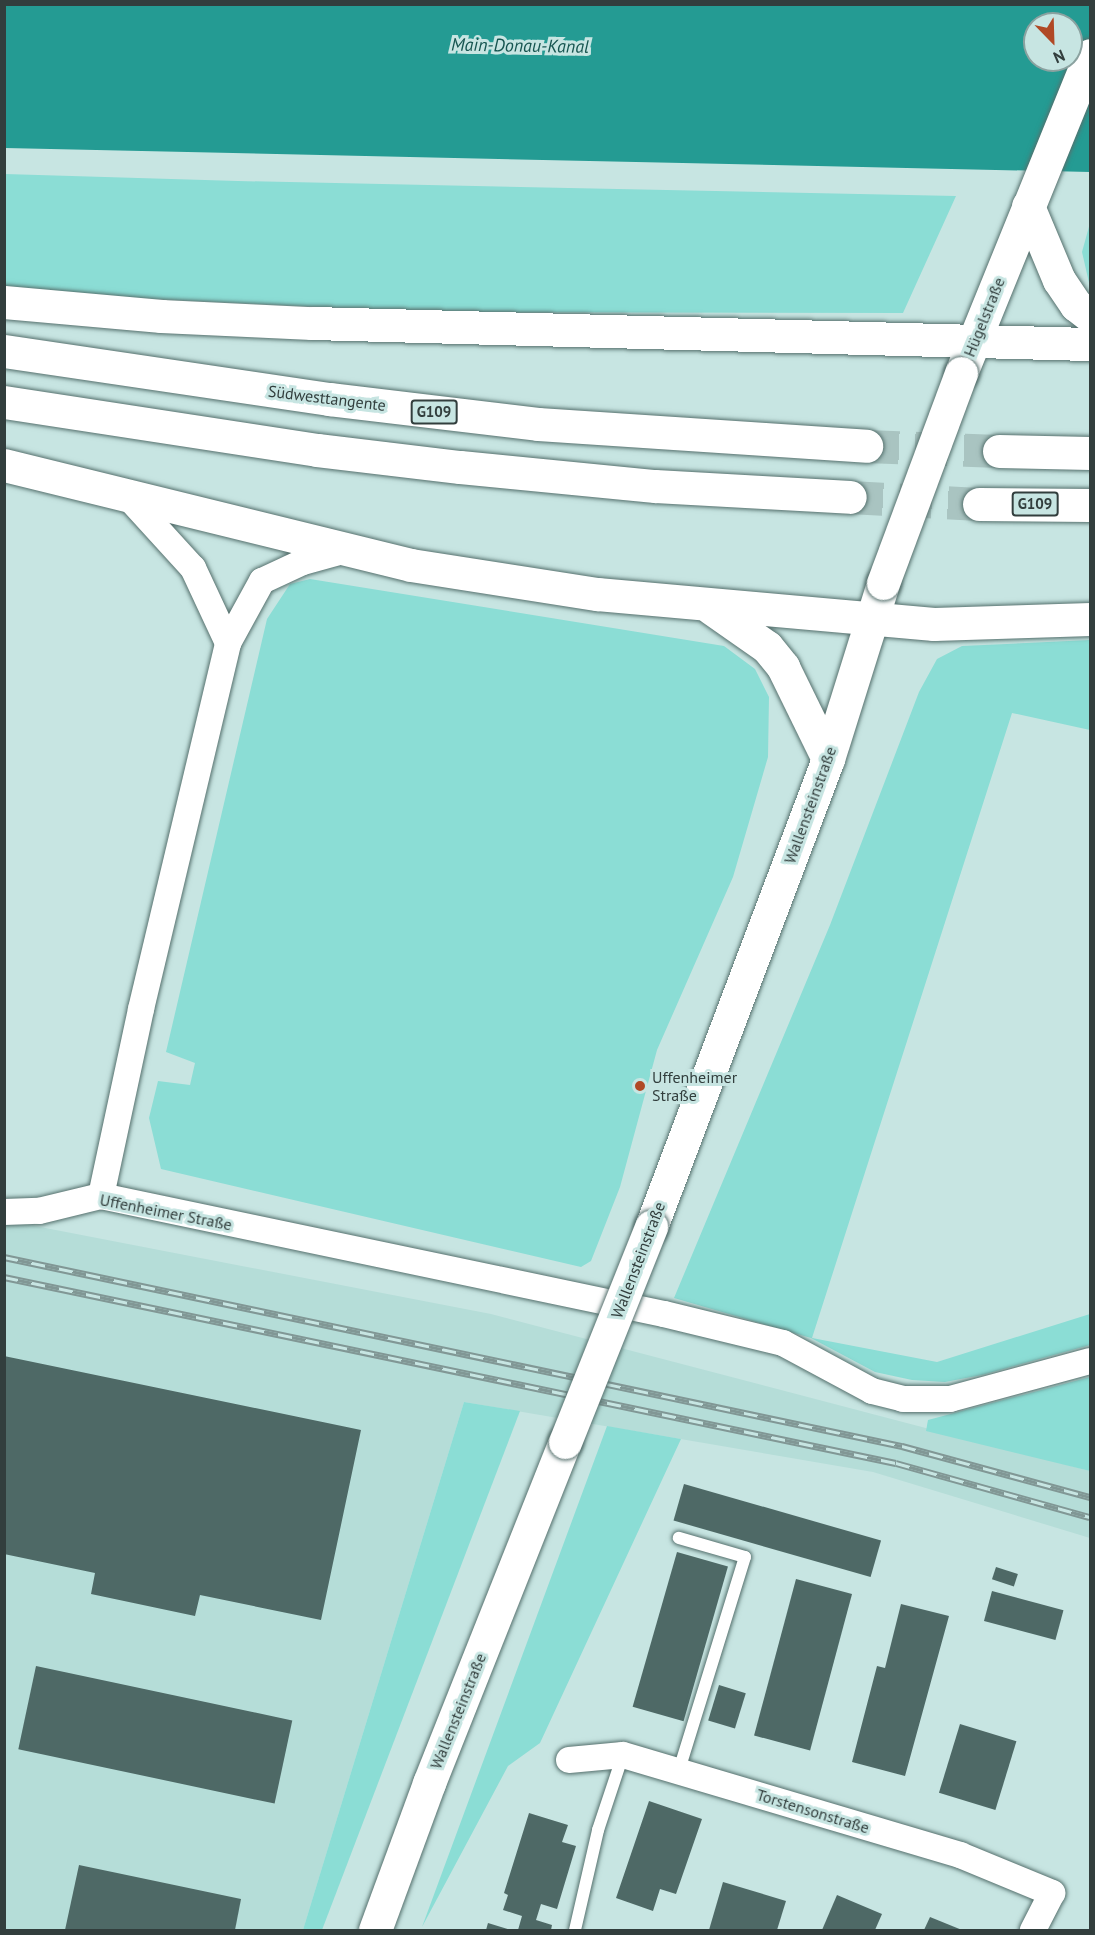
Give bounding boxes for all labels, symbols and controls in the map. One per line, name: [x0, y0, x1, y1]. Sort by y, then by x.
north arrow: [1023, 12, 1083, 72]
water label: Main-Donau-Kanal: [451, 34, 589, 58]
text: N: [1051, 45, 1068, 68]
street label: Hügelstraße: [959, 275, 1009, 359]
street label: Südwesttangente: [267, 381, 387, 415]
road number: G109: [410, 400, 458, 424]
road number: G109: [1011, 492, 1059, 516]
street label: Wallensteinstraße: [780, 744, 840, 866]
place label: Uffenheimer Straße: [652, 1067, 737, 1105]
marker: Uffenheimer Straße: [633, 1079, 647, 1093]
street label: Uffenheimer Straße: [98, 1190, 234, 1234]
street label: Wallensteinstraße: [607, 1199, 669, 1321]
street label: Wallensteinstraße: [426, 1650, 490, 1772]
street label: Torstensonstraße: [754, 1785, 872, 1837]

